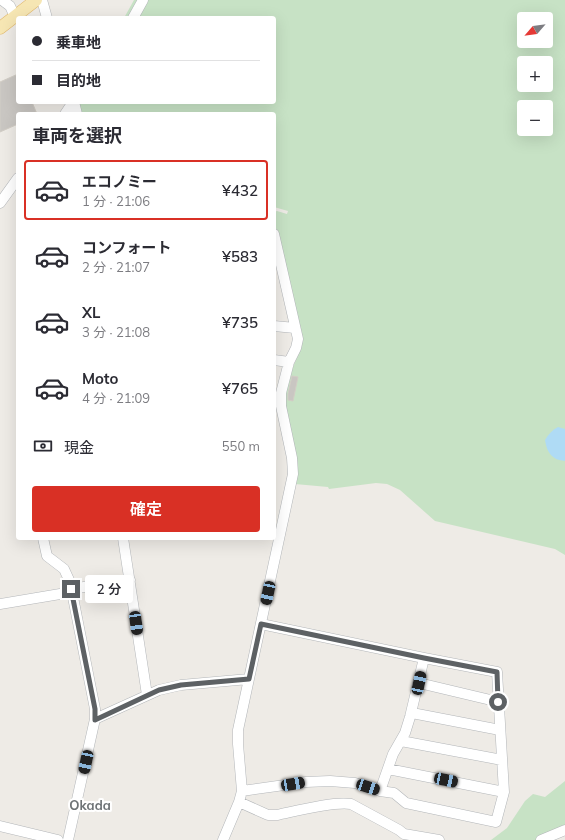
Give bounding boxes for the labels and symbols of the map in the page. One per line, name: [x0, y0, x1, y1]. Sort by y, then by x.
north arrow: [517, 12, 553, 48]
callout: 2 分: [85, 575, 133, 603]
route end: [62, 580, 80, 598]
car: [260, 580, 276, 606]
car: [128, 610, 144, 636]
car: [411, 670, 427, 696]
route start: [489, 693, 507, 711]
car: [78, 749, 94, 775]
car: [433, 772, 459, 788]
car: [280, 776, 306, 792]
car: [355, 778, 381, 796]
district label: Okada: [69, 797, 111, 813]

